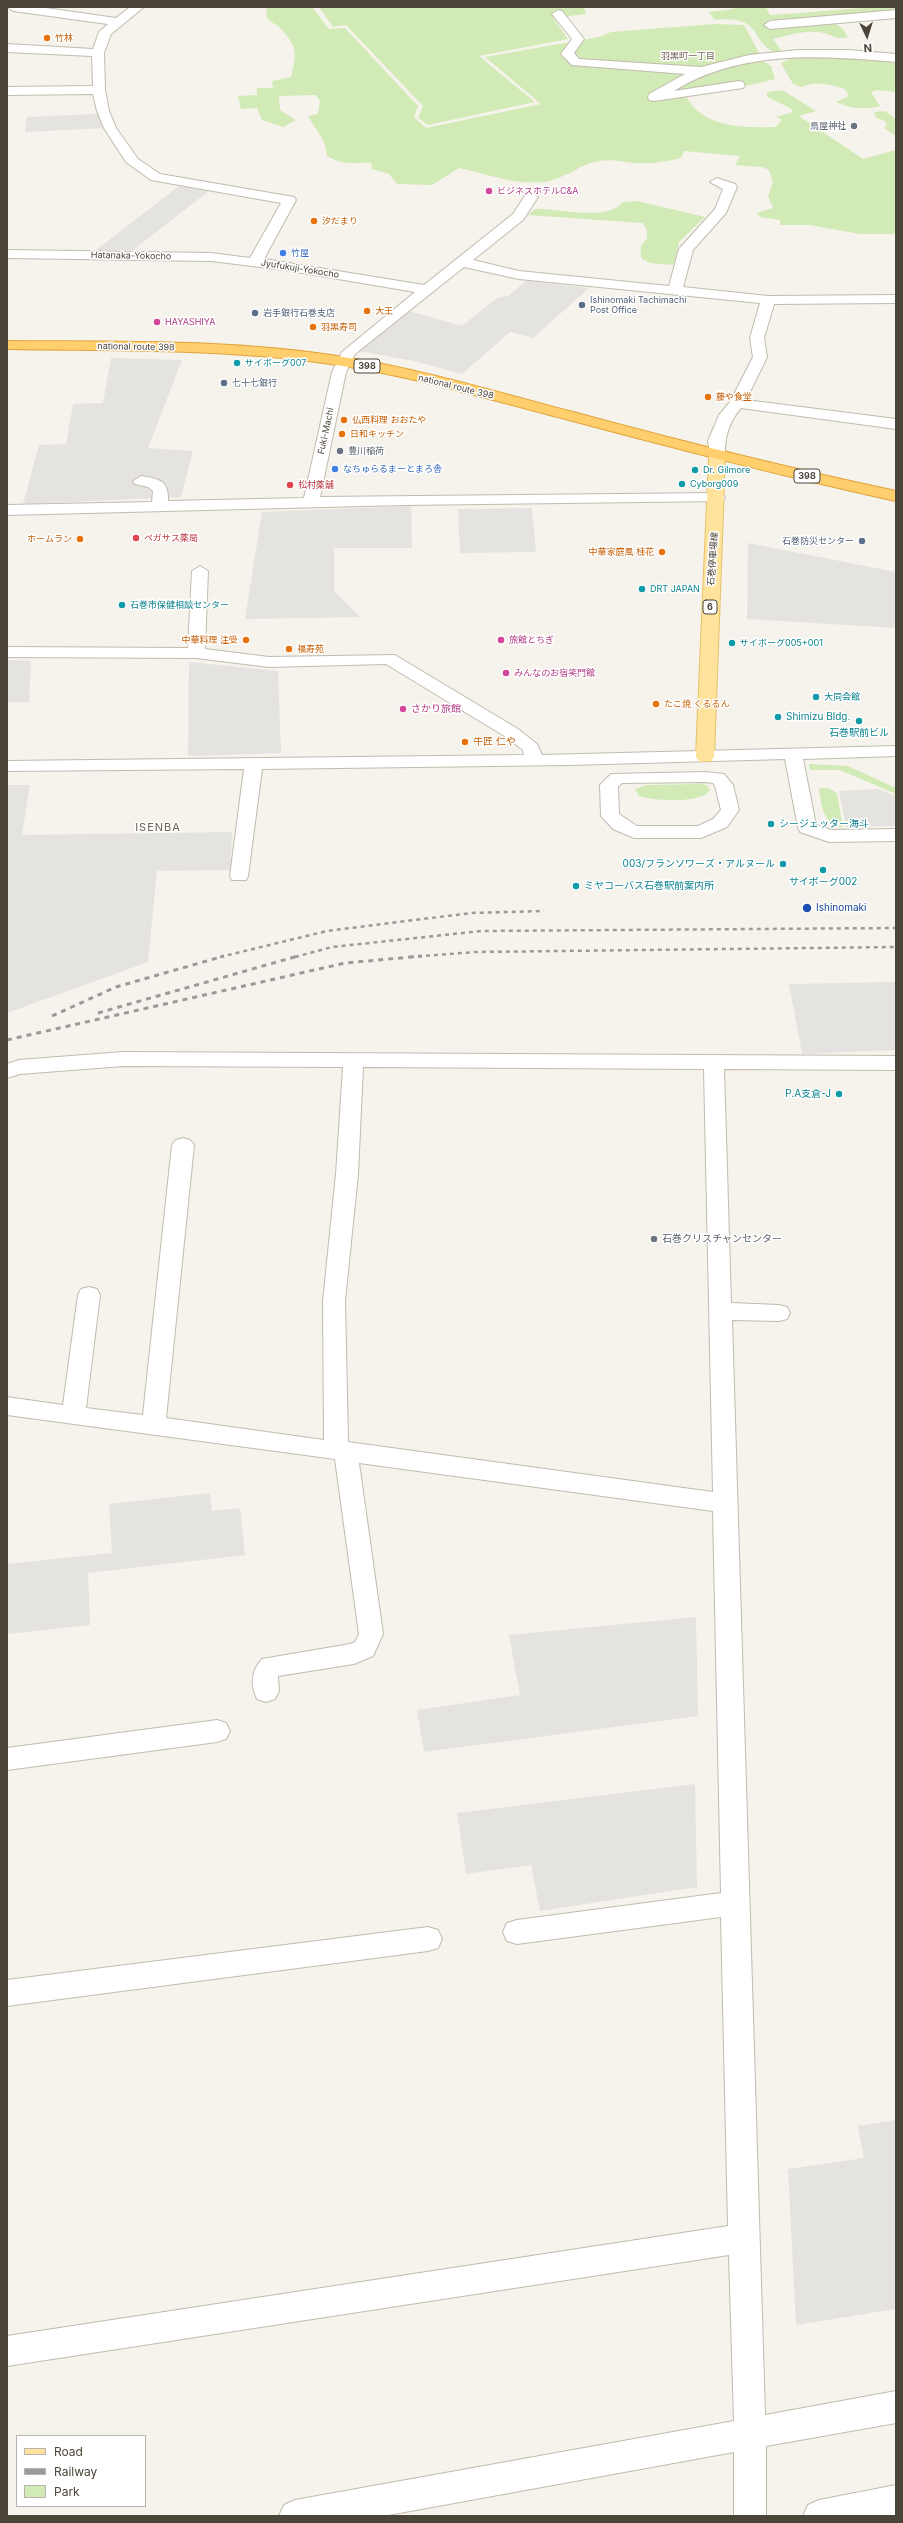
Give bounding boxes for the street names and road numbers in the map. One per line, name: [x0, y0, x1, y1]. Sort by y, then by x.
street label: Hatanaka-Yokocho: [91, 250, 171, 262]
street label: Jyufukuji-Yokocho: [260, 257, 340, 281]
street label: national route 398: [97, 341, 175, 353]
road number: 398: [354, 359, 380, 373]
street label: national route 398: [417, 372, 495, 402]
street label: Fuki-Machi: [316, 407, 336, 455]
road number: 398: [794, 469, 820, 483]
street label: 石巻停車場線: [706, 532, 720, 586]
road number: 6: [703, 600, 717, 614]

